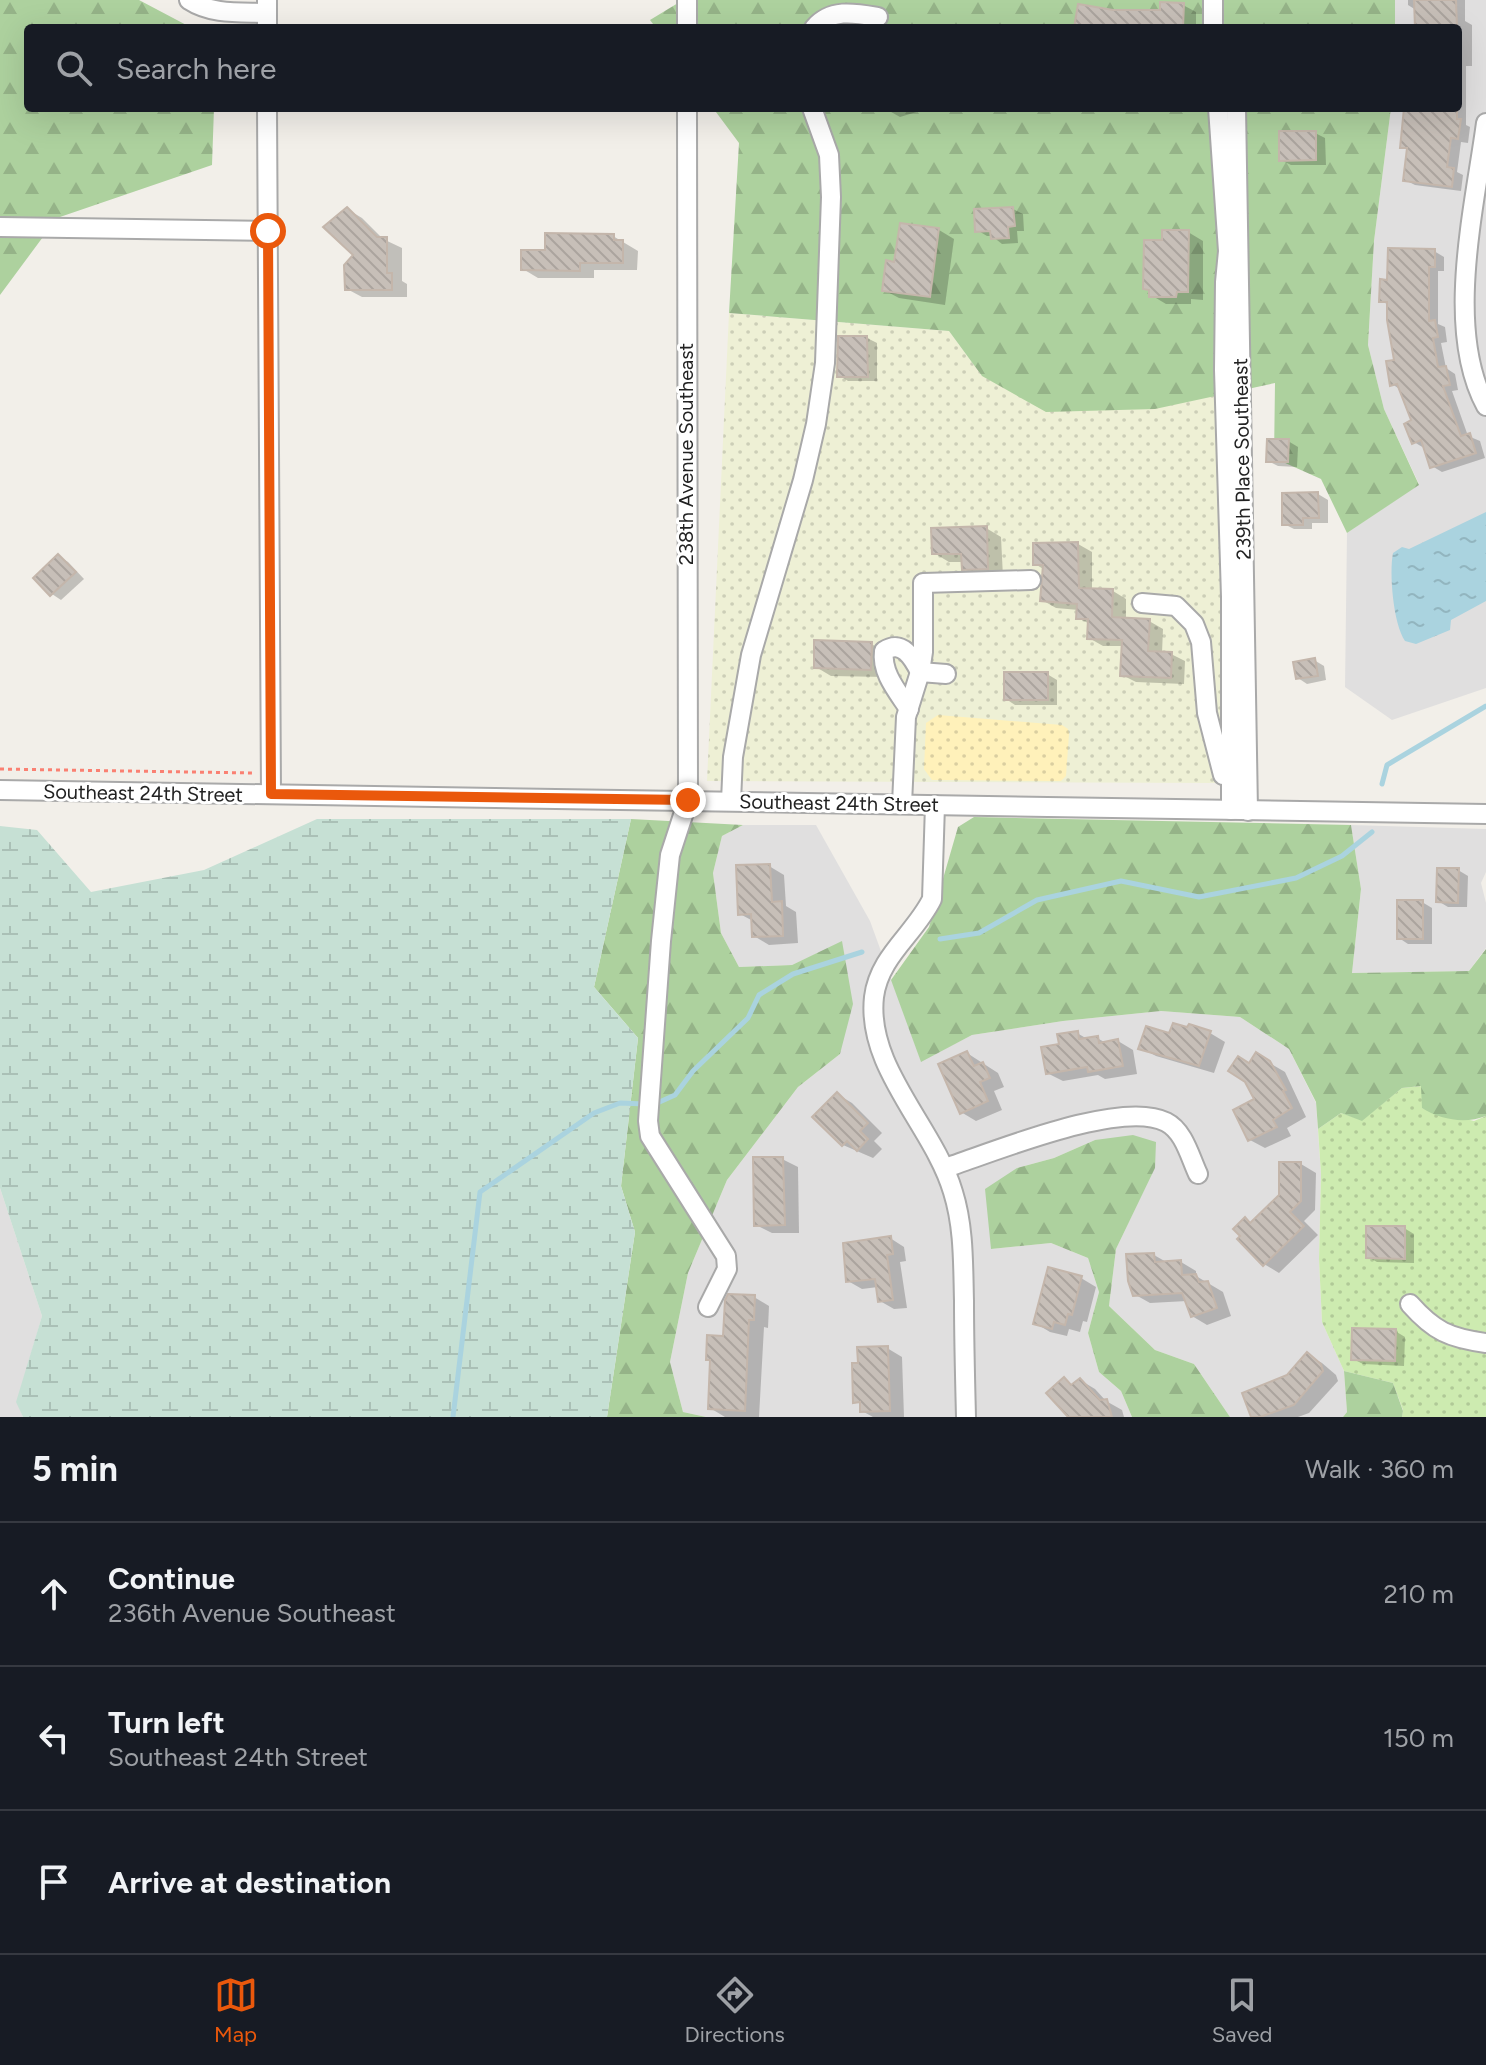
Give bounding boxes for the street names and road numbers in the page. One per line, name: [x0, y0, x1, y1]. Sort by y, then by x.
street label: 238th Avenue Southeast: [674, 343, 698, 565]
street label: 239th Place Southeast: [1228, 358, 1256, 560]
street label: Southeast 24th Street: [43, 779, 243, 807]
street label: Southeast 24th Street: [739, 789, 939, 817]

